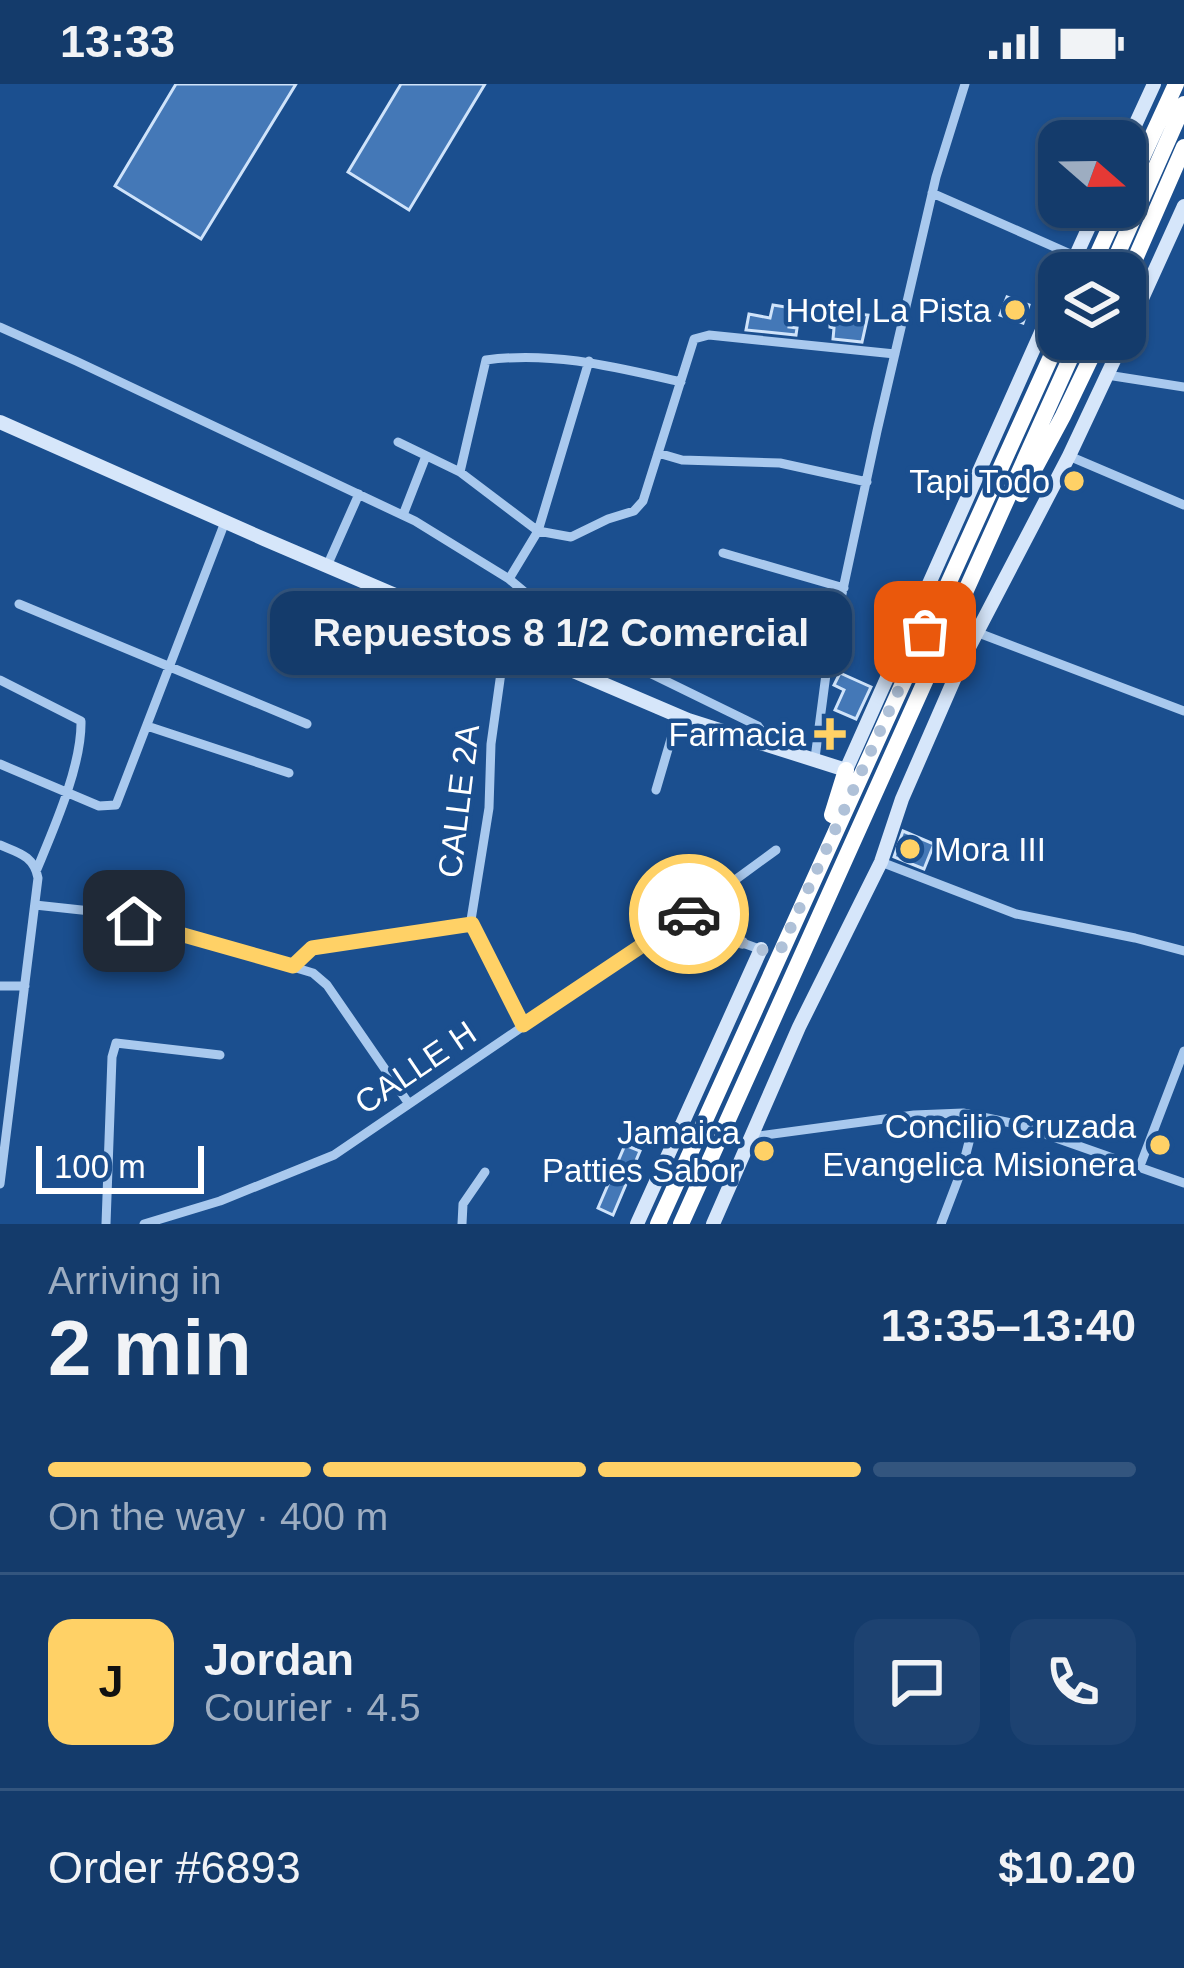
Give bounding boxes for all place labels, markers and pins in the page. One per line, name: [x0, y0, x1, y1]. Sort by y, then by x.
place label: Hotel La Pista: [786, 292, 992, 329]
marker: Hotel La Pista: [1002, 297, 1028, 323]
place label: Tapi Todo: [909, 463, 1050, 500]
marker: Tapi Todo: [1061, 468, 1087, 494]
pin: [874, 581, 976, 683]
callout: Repuestos 8 1/2 Comercial: [271, 590, 853, 674]
place label: Farmacia: [668, 716, 807, 753]
marker: Farmacia: [817, 721, 843, 747]
place label: Mora III: [934, 831, 1046, 868]
marker: Mora III: [897, 836, 923, 862]
pin: [83, 870, 185, 972]
place label: Concilio Cruzada Evangelica Misionera: [822, 1108, 1137, 1183]
place label: Jamaica Patties Sabor: [542, 1114, 741, 1189]
marker: Concilio Cruzada Evangelica Misionera: [1147, 1132, 1173, 1158]
marker: Jamaica Patties Sabor: [751, 1138, 777, 1164]

